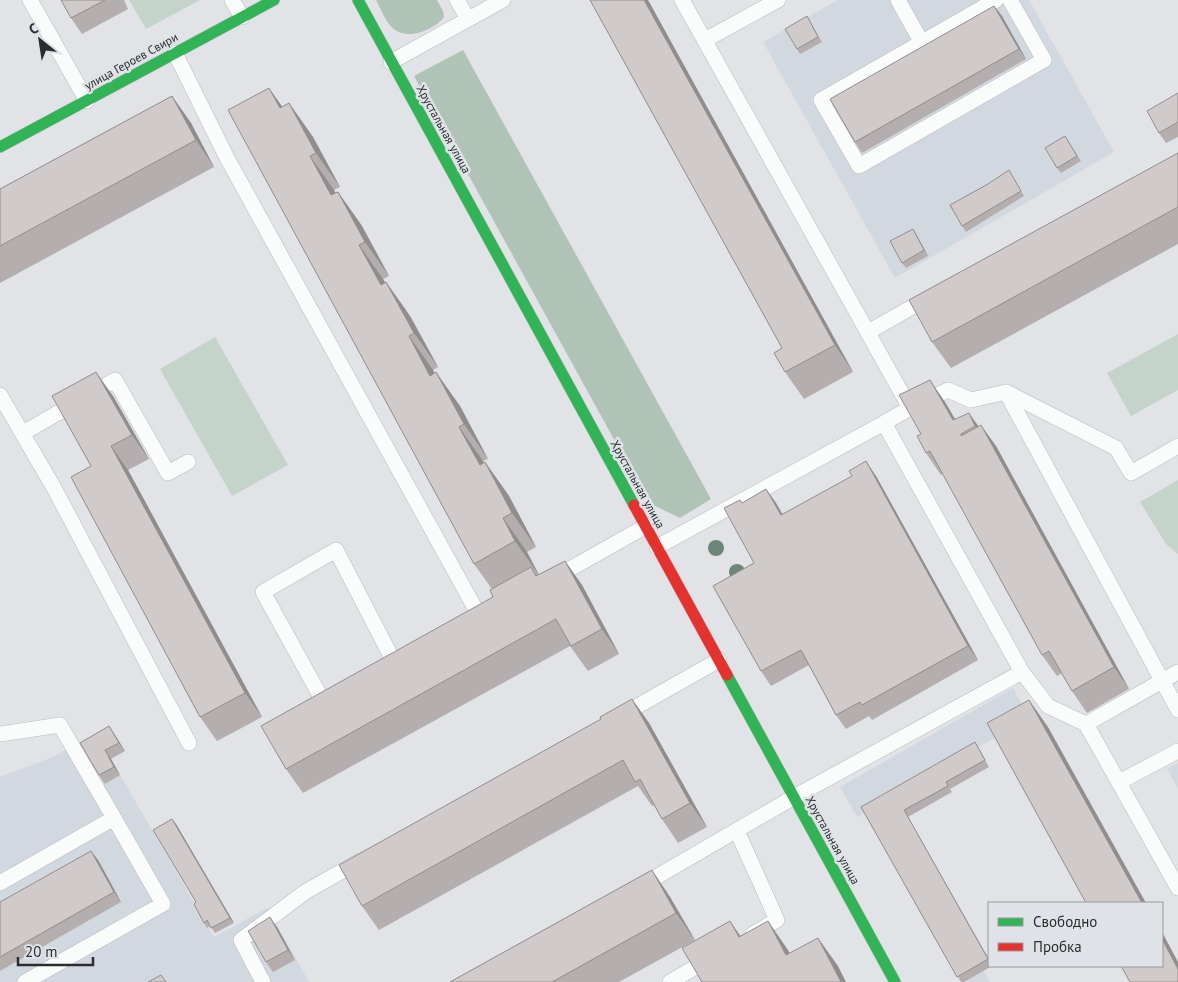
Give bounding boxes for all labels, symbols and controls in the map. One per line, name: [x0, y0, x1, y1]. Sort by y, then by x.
north arrow: [15, 15, 65, 65]
text: С: [26, 19, 42, 38]
street label: улица Героев Свири: [82, 29, 180, 93]
street label: Хрустальная улица: [414, 82, 475, 176]
street label: Хрустальная улица: [608, 437, 669, 531]
street label: Хрустальная улица: [803, 793, 864, 887]
legend: [988, 902, 1163, 967]
text: Свободно: [1033, 912, 1097, 931]
scale bar: [18, 934, 92, 966]
text: Пробка: [1033, 937, 1082, 956]
text: 20 m: [25, 942, 58, 961]

